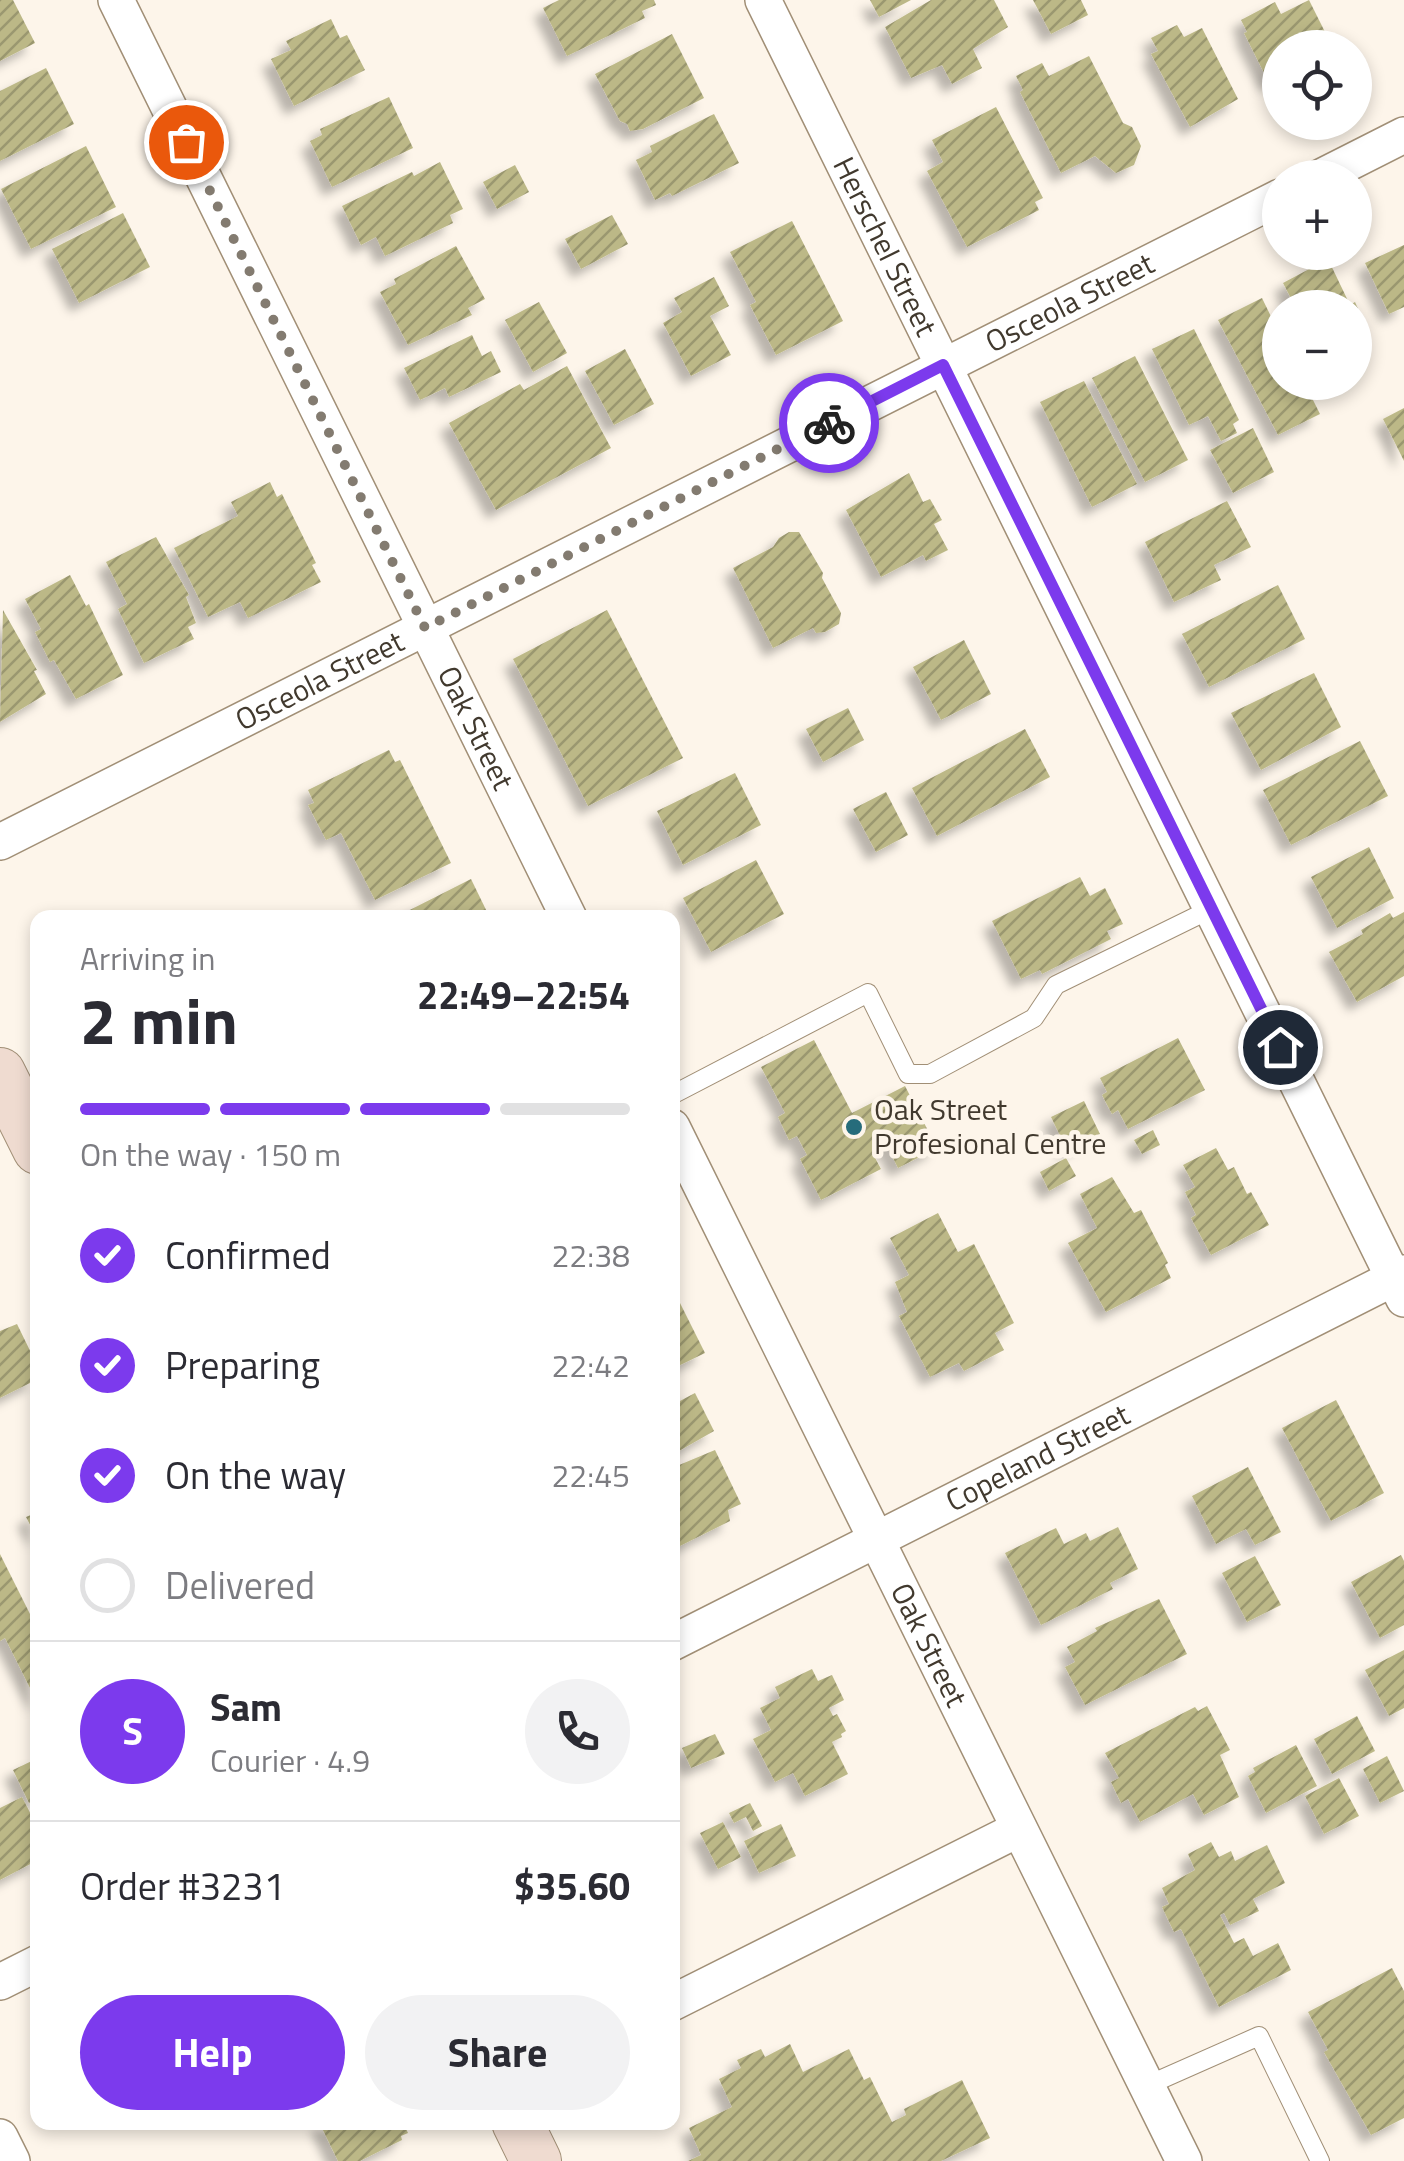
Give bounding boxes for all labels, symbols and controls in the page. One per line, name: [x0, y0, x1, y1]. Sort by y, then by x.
map controls: [1262, 30, 1372, 400]
button: locate: [1262, 30, 1372, 140]
pin: [144, 100, 229, 185]
icon: bag: [159, 115, 214, 170]
street label: Herschel Street: [822, 149, 950, 344]
button: +: [1262, 160, 1372, 270]
street label: Osceola Street: [977, 240, 1162, 364]
button: −: [1262, 290, 1372, 400]
courier: [779, 373, 879, 473]
icon: bike: [802, 396, 857, 451]
street label: Osceola Street: [227, 618, 412, 742]
street label: Oak Street: [426, 658, 527, 798]
text: Arriving in: [80, 934, 216, 982]
text: 22:49–22:54: [417, 966, 630, 1024]
text: 2 min: [80, 970, 238, 1069]
pin: [1238, 1005, 1323, 1090]
icon: home: [1253, 1020, 1308, 1075]
place label: Oak Street Profesional Centre: [874, 1086, 1107, 1166]
marker: Oak Street Profesional Centre: [843, 1116, 865, 1138]
text: On the way · 150 m: [80, 1130, 341, 1178]
text: Confirmed: [165, 1226, 331, 1284]
icon: check: [80, 1228, 135, 1283]
text: 22:38: [551, 1231, 630, 1279]
text: Preparing: [165, 1336, 320, 1394]
icon: check: [80, 1338, 135, 1393]
text: 22:42: [551, 1341, 630, 1389]
street label: Copeland Street: [937, 1391, 1138, 1523]
text: On the way: [165, 1446, 346, 1504]
icon: check: [80, 1448, 135, 1503]
text: 22:45: [551, 1451, 630, 1499]
text: Delivered: [165, 1556, 315, 1614]
street label: Oak Street: [879, 1575, 980, 1715]
text: Sam: [210, 1678, 282, 1736]
button: phone: [525, 1679, 630, 1784]
text: S: [122, 1702, 143, 1760]
text: Courier · 4.9: [210, 1736, 370, 1784]
text: Order #3231: [80, 1857, 285, 1915]
text: $35.60: [514, 1857, 630, 1915]
button: Help: [80, 1995, 345, 2110]
button: Share: [365, 1995, 630, 2110]

